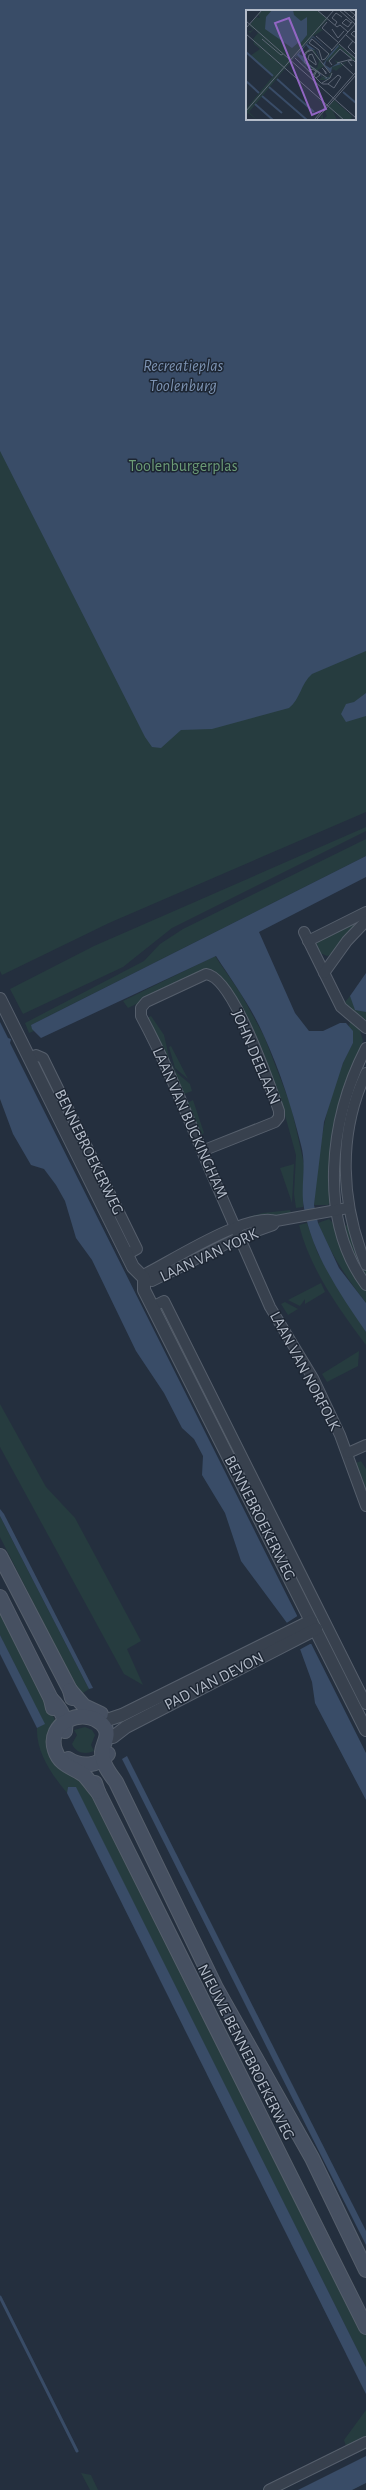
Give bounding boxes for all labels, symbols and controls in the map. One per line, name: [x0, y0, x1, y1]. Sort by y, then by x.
inset map: [246, 10, 356, 120]
water label: Recreatieplas Toolenburg: [143, 357, 224, 394]
park label: Toolenburgerplas: [128, 458, 238, 474]
street label: JOHN DEELAAN: [229, 1007, 283, 1107]
street label: LAAN VAN BUCKINGHAM: [149, 1045, 231, 1201]
street label: BENNEBROEKERWEG: [52, 1087, 126, 1217]
street label: LAAN VAN YORK: [158, 1225, 261, 1285]
street label: LAAN VAN NORFOLK: [267, 1309, 343, 1433]
street label: BENNEBROEKERWEG: [222, 1453, 298, 1583]
street label: PAD VAN DEVON: [162, 1649, 266, 1713]
street label: NIEUWE BENNEBROEKERWEG: [195, 1962, 297, 2142]

